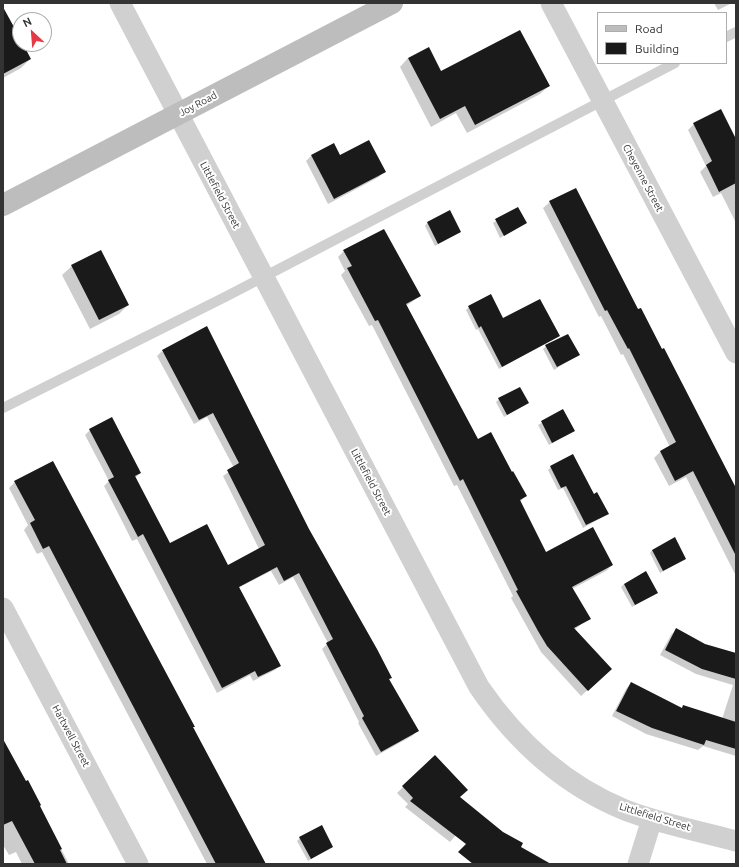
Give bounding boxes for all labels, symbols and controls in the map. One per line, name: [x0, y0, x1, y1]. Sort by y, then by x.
north arrow: [12, 12, 52, 52]
legend: [597, 12, 727, 64]
text: N: [21, 15, 34, 29]
text: Road: [635, 22, 663, 35]
text: Building: [635, 42, 679, 55]
street label: Joy Road: [177, 89, 219, 119]
street label: Cheyenne Street: [620, 142, 666, 214]
street label: Littlefield Street: [197, 160, 243, 230]
street label: Littlefield Street: [348, 447, 394, 517]
street label: Hartwell Street: [50, 703, 92, 769]
street label: Littlefield Street: [618, 800, 692, 834]

